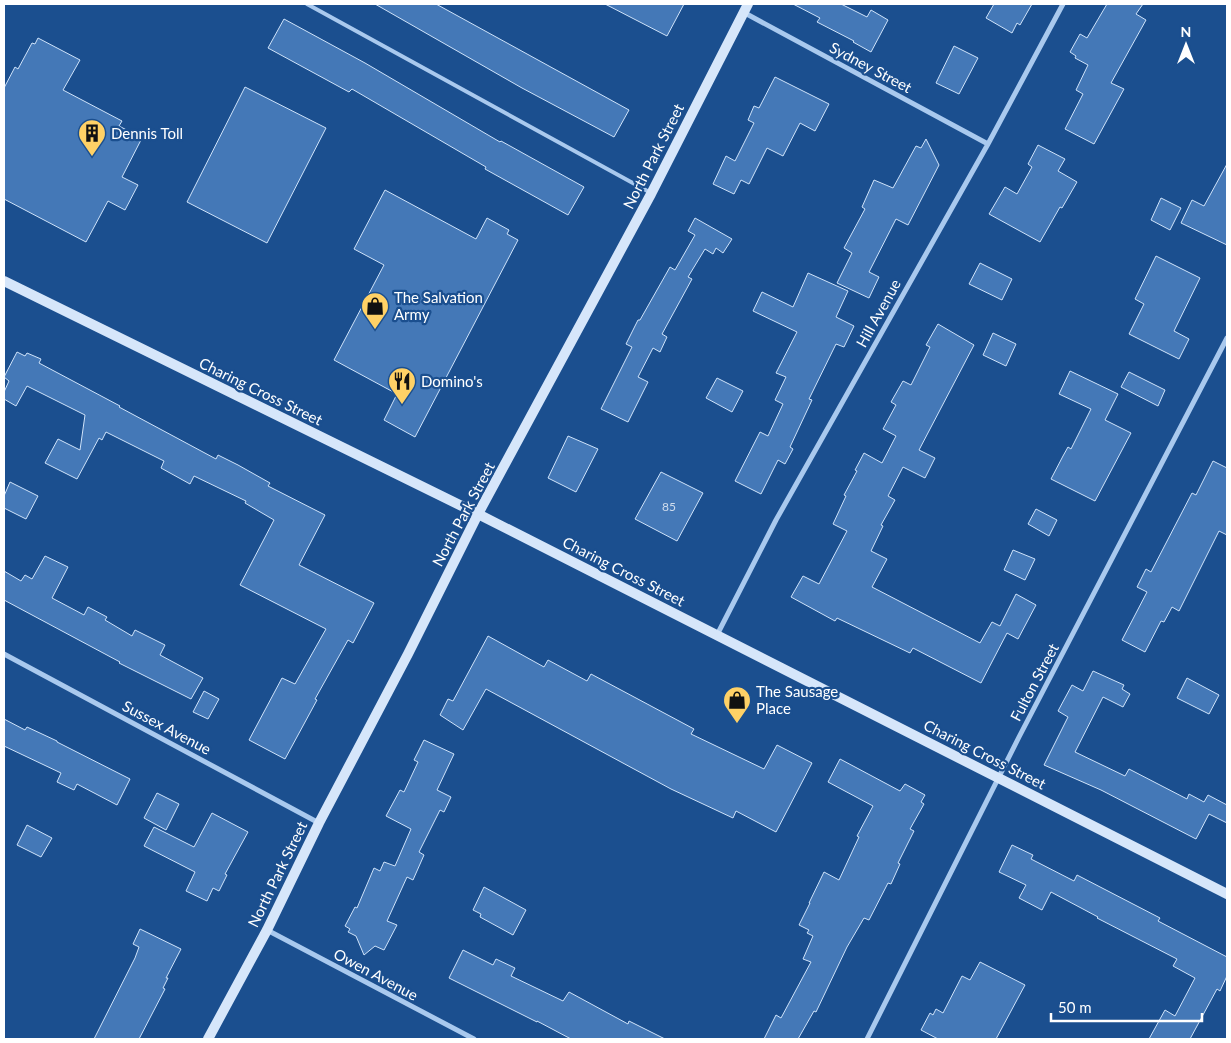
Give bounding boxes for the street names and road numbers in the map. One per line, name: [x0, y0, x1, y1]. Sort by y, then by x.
street label: Sydney Street: [827, 38, 916, 96]
street label: North Park Street: [619, 100, 687, 212]
street label: Hill Avenue: [852, 276, 904, 350]
street label: Charing Cross Street: [196, 353, 326, 429]
street label: North Park Street: [428, 458, 498, 569]
street label: Charing Cross Street: [560, 532, 689, 610]
street label: Fulton Street: [1006, 640, 1062, 724]
street label: Sussex Avenue: [120, 696, 214, 758]
street label: Charing Cross Street: [921, 715, 1050, 793]
street label: North Park Street: [244, 818, 311, 930]
street label: Owen Avenue: [331, 944, 421, 1004]

